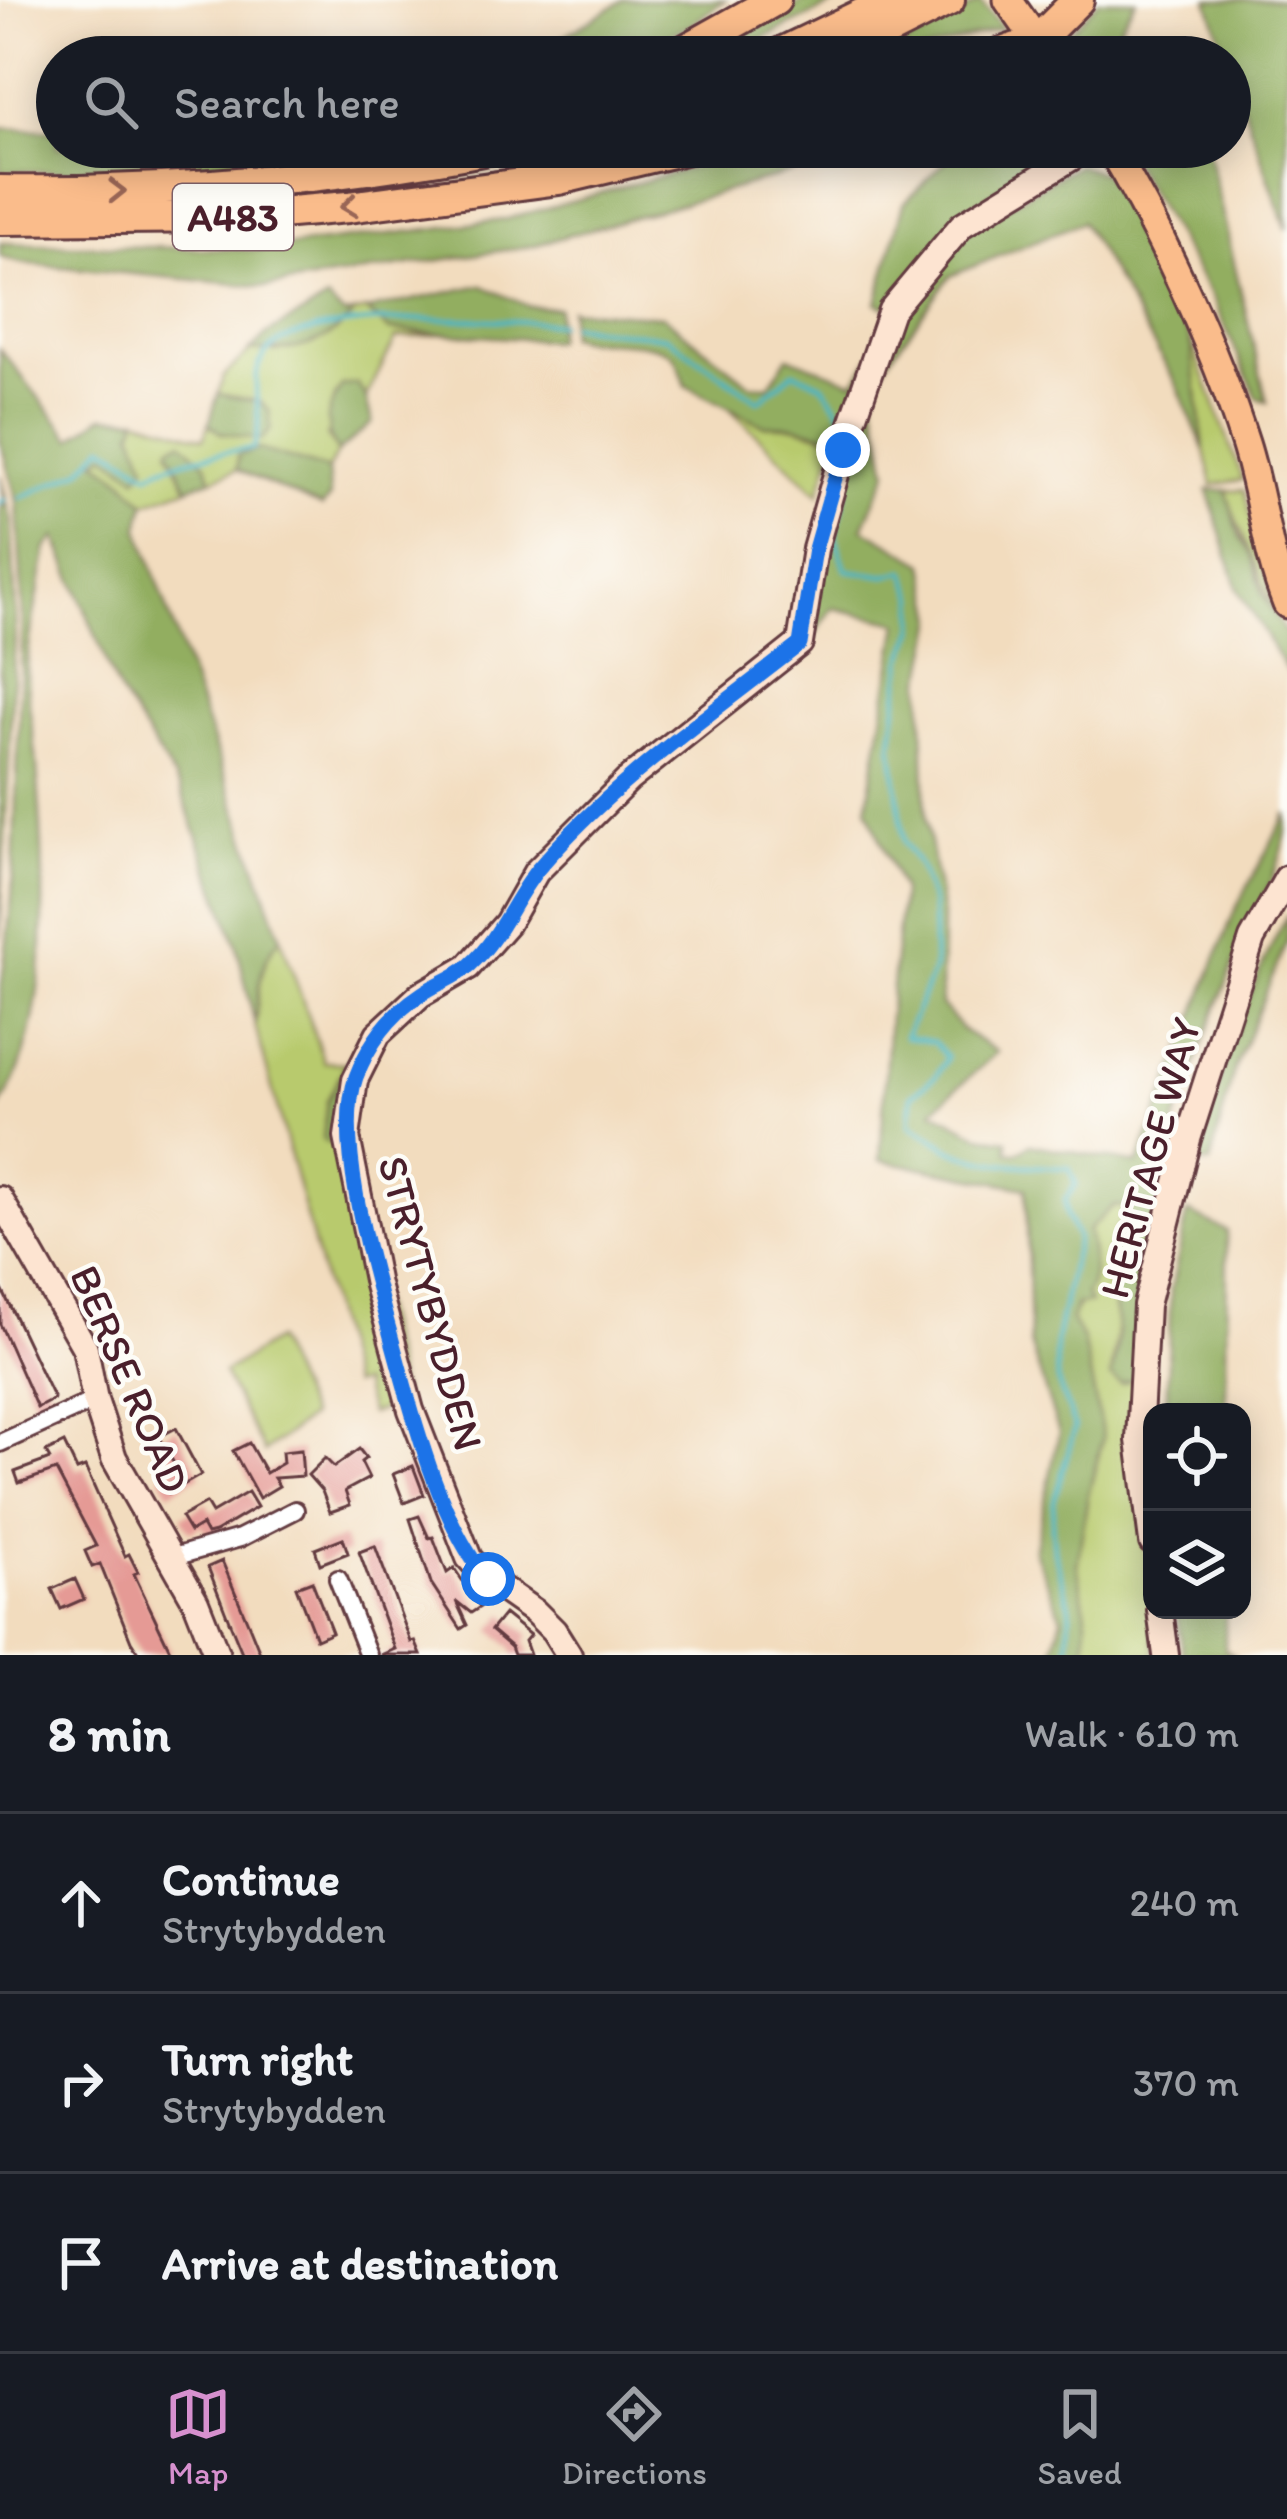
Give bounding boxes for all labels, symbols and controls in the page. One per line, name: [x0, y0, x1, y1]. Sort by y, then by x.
search box: [36, 36, 1251, 168]
icon: search: [78, 69, 144, 135]
text: Search here: [174, 75, 400, 129]
one-way arrow: [108, 178, 127, 204]
road number: A483: [173, 184, 293, 250]
one-way arrow: [339, 193, 359, 219]
route end: [816, 423, 870, 477]
street label: HERITAGE WAY: [1088, 1012, 1212, 1304]
street label: STRYTYBYDDEN: [367, 1150, 495, 1456]
street label: BERSE ROAD: [59, 1258, 201, 1500]
map controls: [1143, 1403, 1251, 1619]
button: locate: [1143, 1403, 1251, 1511]
button: layers: [1143, 1511, 1251, 1619]
route start: [461, 1552, 515, 1606]
text: 8 min: [48, 1703, 171, 1764]
text: Walk · 610 m: [1025, 1710, 1239, 1757]
text: Continue: [162, 1852, 340, 1906]
icon: ahead: [48, 1870, 114, 1936]
text: 240 m: [1129, 1879, 1239, 1926]
text: Strytybydden: [162, 1906, 386, 1953]
text: Turn right: [162, 2032, 353, 2086]
icon: right: [48, 2050, 114, 2116]
text: 370 m: [1133, 2059, 1239, 2106]
text: Strytybydden: [162, 2086, 386, 2133]
icon: arrive: [48, 2230, 114, 2296]
text: Arrive at destination: [162, 2236, 558, 2290]
tab: Map: [165, 2381, 231, 2492]
tab: Directions: [562, 2381, 707, 2492]
tab: Saved: [1038, 2381, 1122, 2492]

